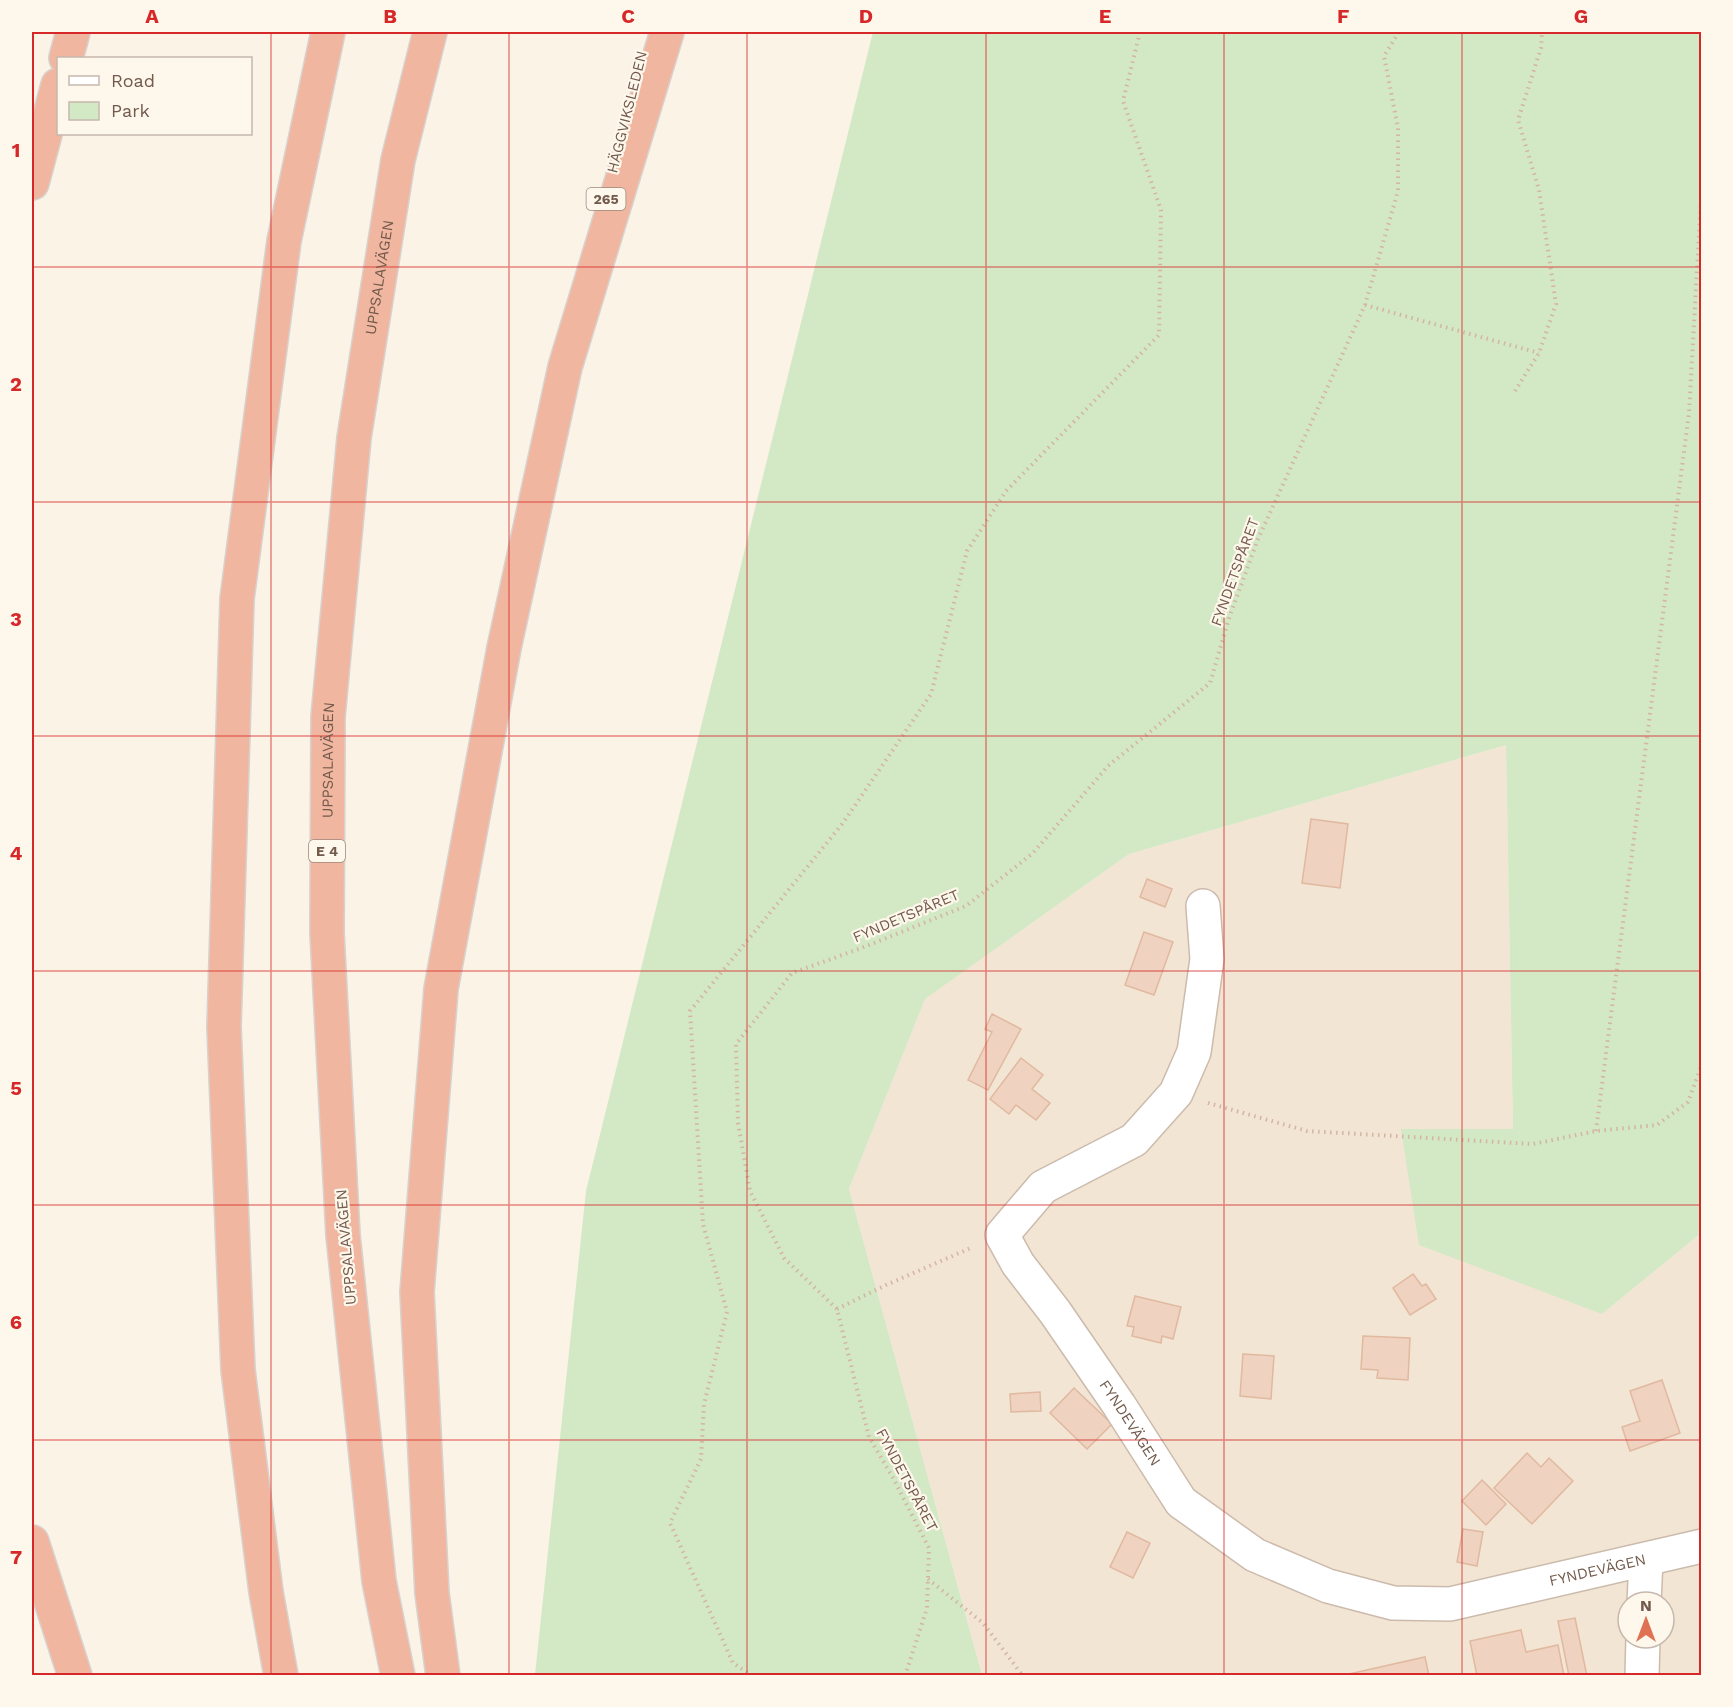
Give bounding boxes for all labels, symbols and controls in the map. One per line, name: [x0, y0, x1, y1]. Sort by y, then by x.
text: A: [145, 4, 159, 28]
text: B: [383, 4, 397, 28]
text: C: [621, 4, 635, 28]
text: D: [859, 4, 873, 28]
text: E: [1099, 4, 1111, 28]
text: F: [1337, 4, 1349, 28]
text: G: [1574, 4, 1588, 28]
street label: HÄGGVIKSLEDEN: [603, 49, 651, 175]
legend: [57, 57, 252, 135]
text: Road: [111, 70, 155, 91]
text: Park: [111, 100, 150, 121]
text: 1: [12, 138, 20, 162]
road number: 265: [586, 188, 626, 210]
street label: UPPSALAVÄGEN: [361, 219, 397, 336]
text: 2: [10, 372, 22, 396]
street label: FYNDETSPÅRET: [1207, 515, 1263, 629]
text: 3: [10, 607, 22, 631]
street label: UPPSALAVÄGEN: [319, 701, 338, 818]
road number: E 4: [309, 840, 345, 862]
text: 4: [10, 841, 23, 865]
street label: FYNDETSPÅRET: [850, 885, 962, 947]
text: 5: [10, 1076, 22, 1100]
street label: UPPSALAVÄGEN: [332, 1188, 360, 1306]
text: 6: [10, 1310, 22, 1334]
street label: FYNDEVÄGEN: [1095, 1377, 1164, 1469]
street label: FYNDETSPÅRET: [872, 1425, 942, 1535]
text: 7: [10, 1545, 22, 1569]
street label: FYNDEVÄGEN: [1547, 1550, 1648, 1590]
north arrow: [1616, 1590, 1676, 1650]
text: N: [1640, 1596, 1652, 1615]

